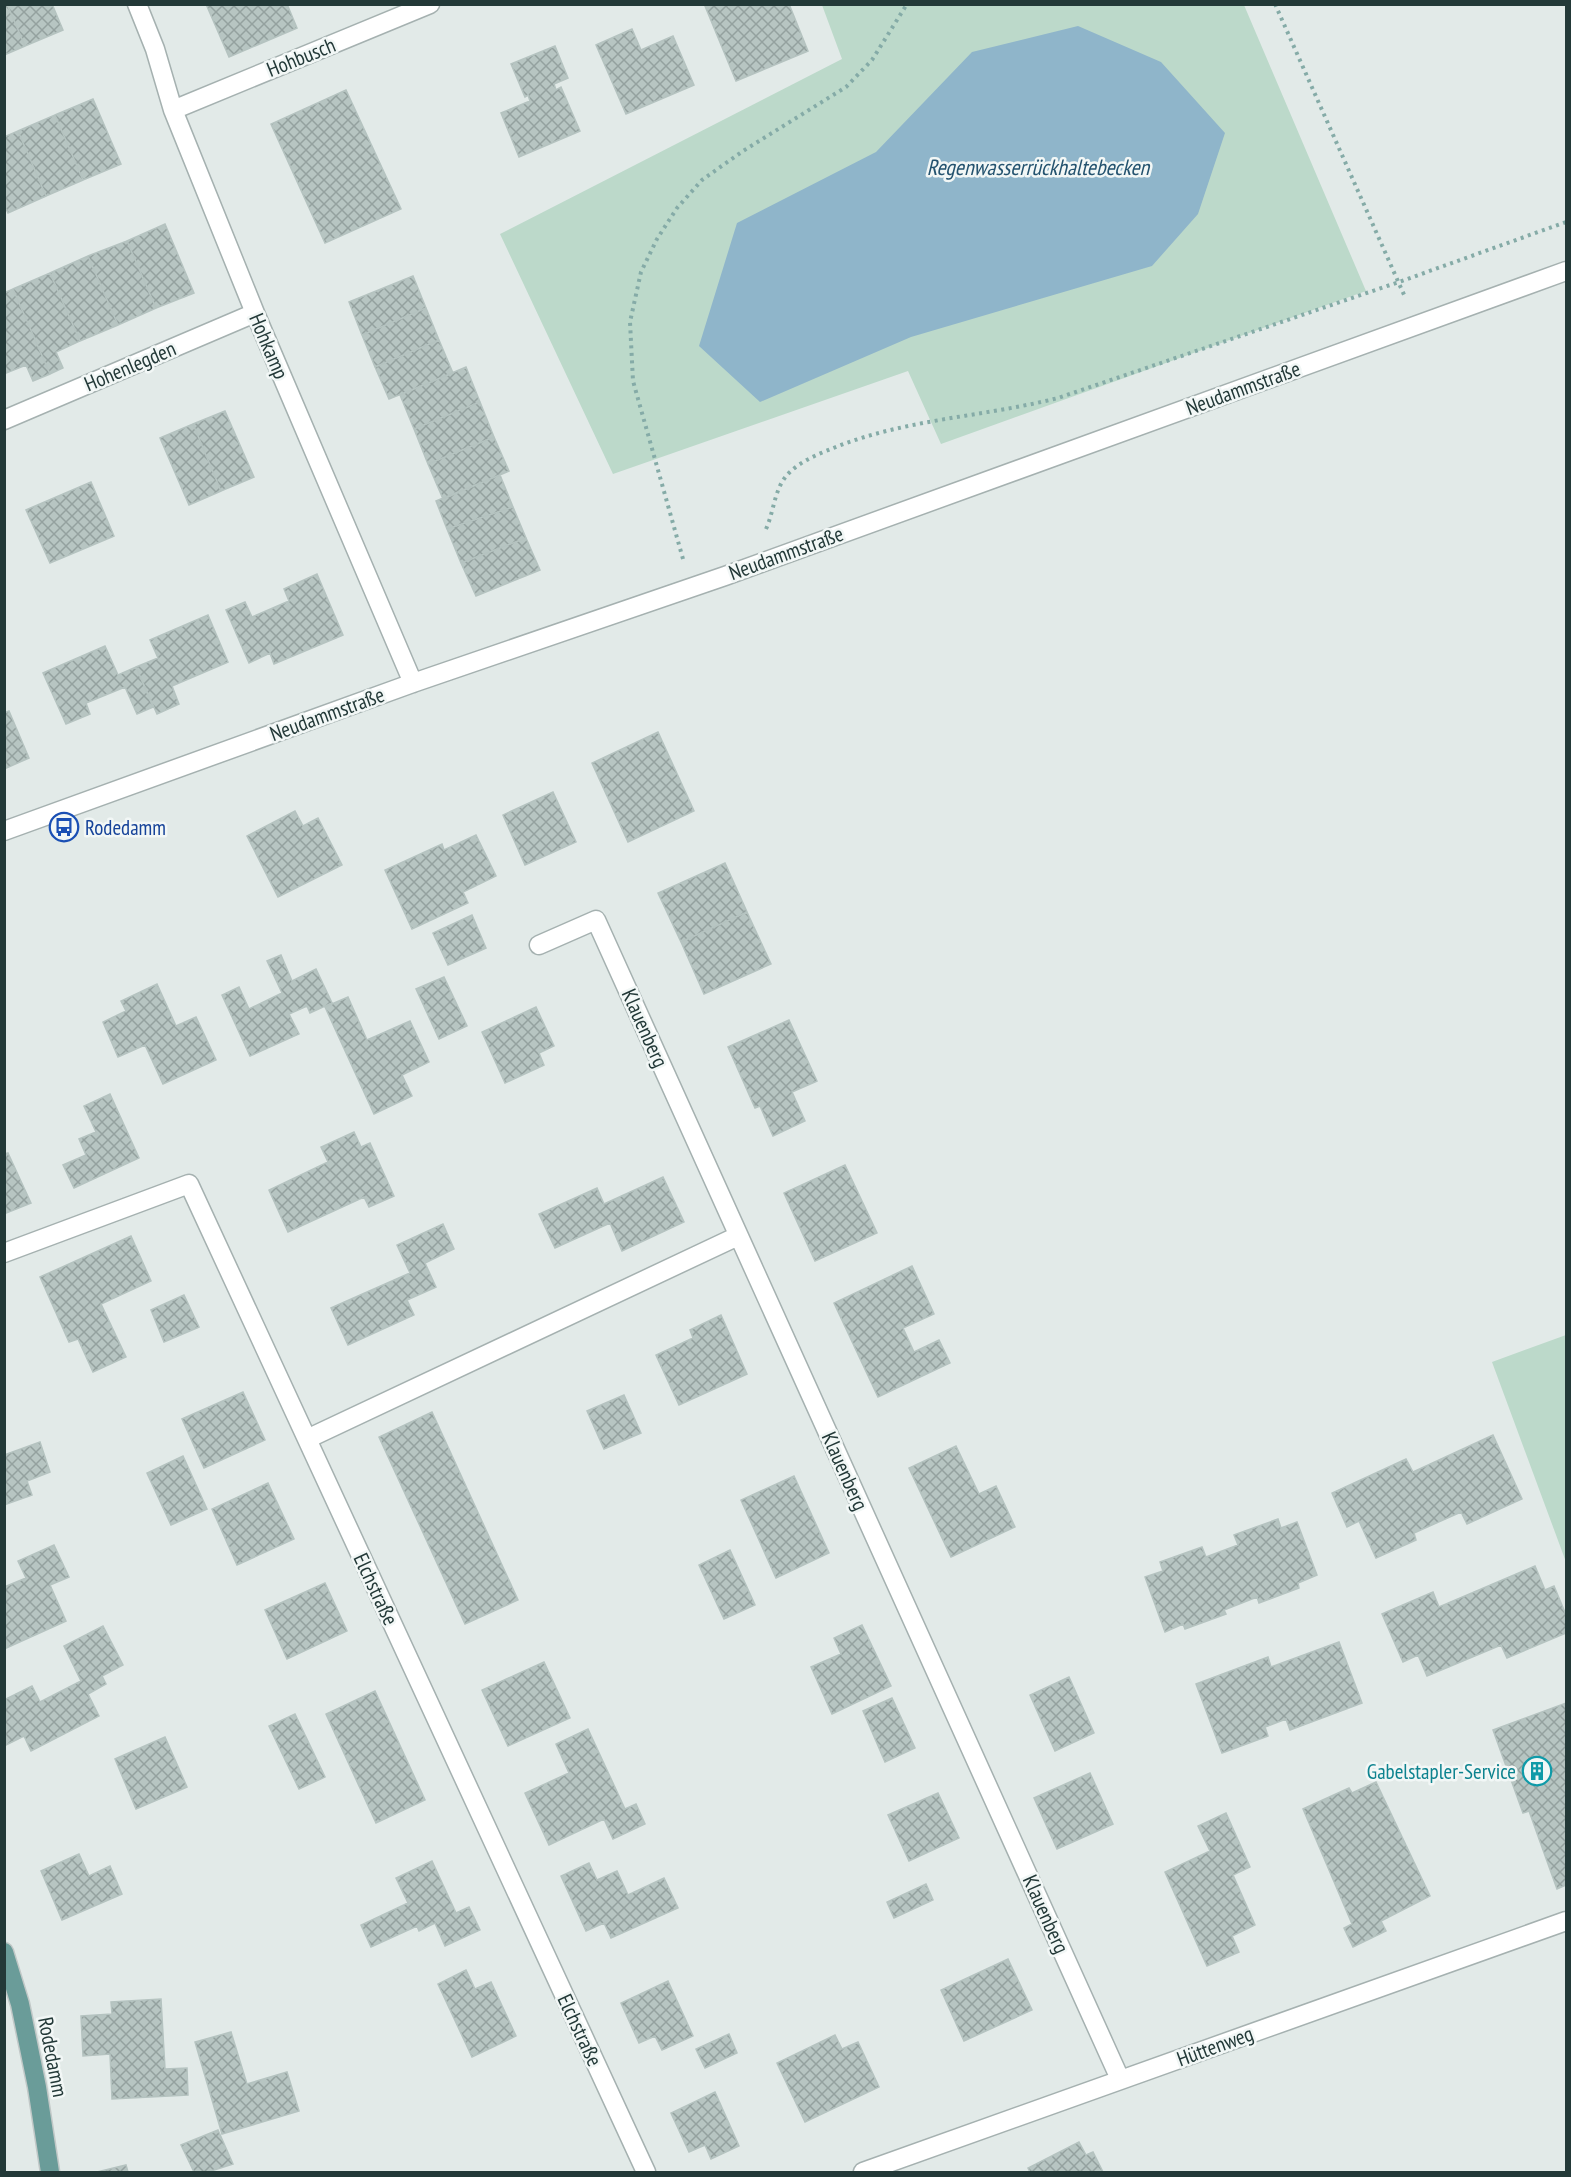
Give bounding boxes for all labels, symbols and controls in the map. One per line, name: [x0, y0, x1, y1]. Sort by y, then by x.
street label: Hohbusch: [263, 31, 339, 83]
water label: Regenwasserrückhaltebecken: [927, 153, 1151, 181]
street label: Hohkamp: [243, 309, 295, 383]
street label: Hohenlegden: [80, 335, 180, 397]
street label: Neudammstraße: [1182, 355, 1304, 421]
street label: Neudammstraße: [725, 520, 847, 586]
street label: Neudammstraße: [266, 681, 388, 747]
bus stop icon: Rodedamm: [48, 811, 80, 843]
place label: Rodedamm: [85, 814, 166, 841]
street label: Klauenberg: [616, 984, 674, 1072]
street label: Klauenberg: [816, 1427, 874, 1515]
street label: Elchstraße: [348, 1549, 404, 1629]
building icon: Gabelstapler-Service: [1521, 1755, 1553, 1787]
place label: Gabelstapler-Service: [1367, 1758, 1516, 1785]
street label: Klauenberg: [1017, 1870, 1075, 1958]
street label: Elchstraße: [552, 1990, 608, 2070]
street label: Rodedamm: [32, 2015, 74, 2099]
street label: Hüttenweg: [1173, 2020, 1257, 2072]

